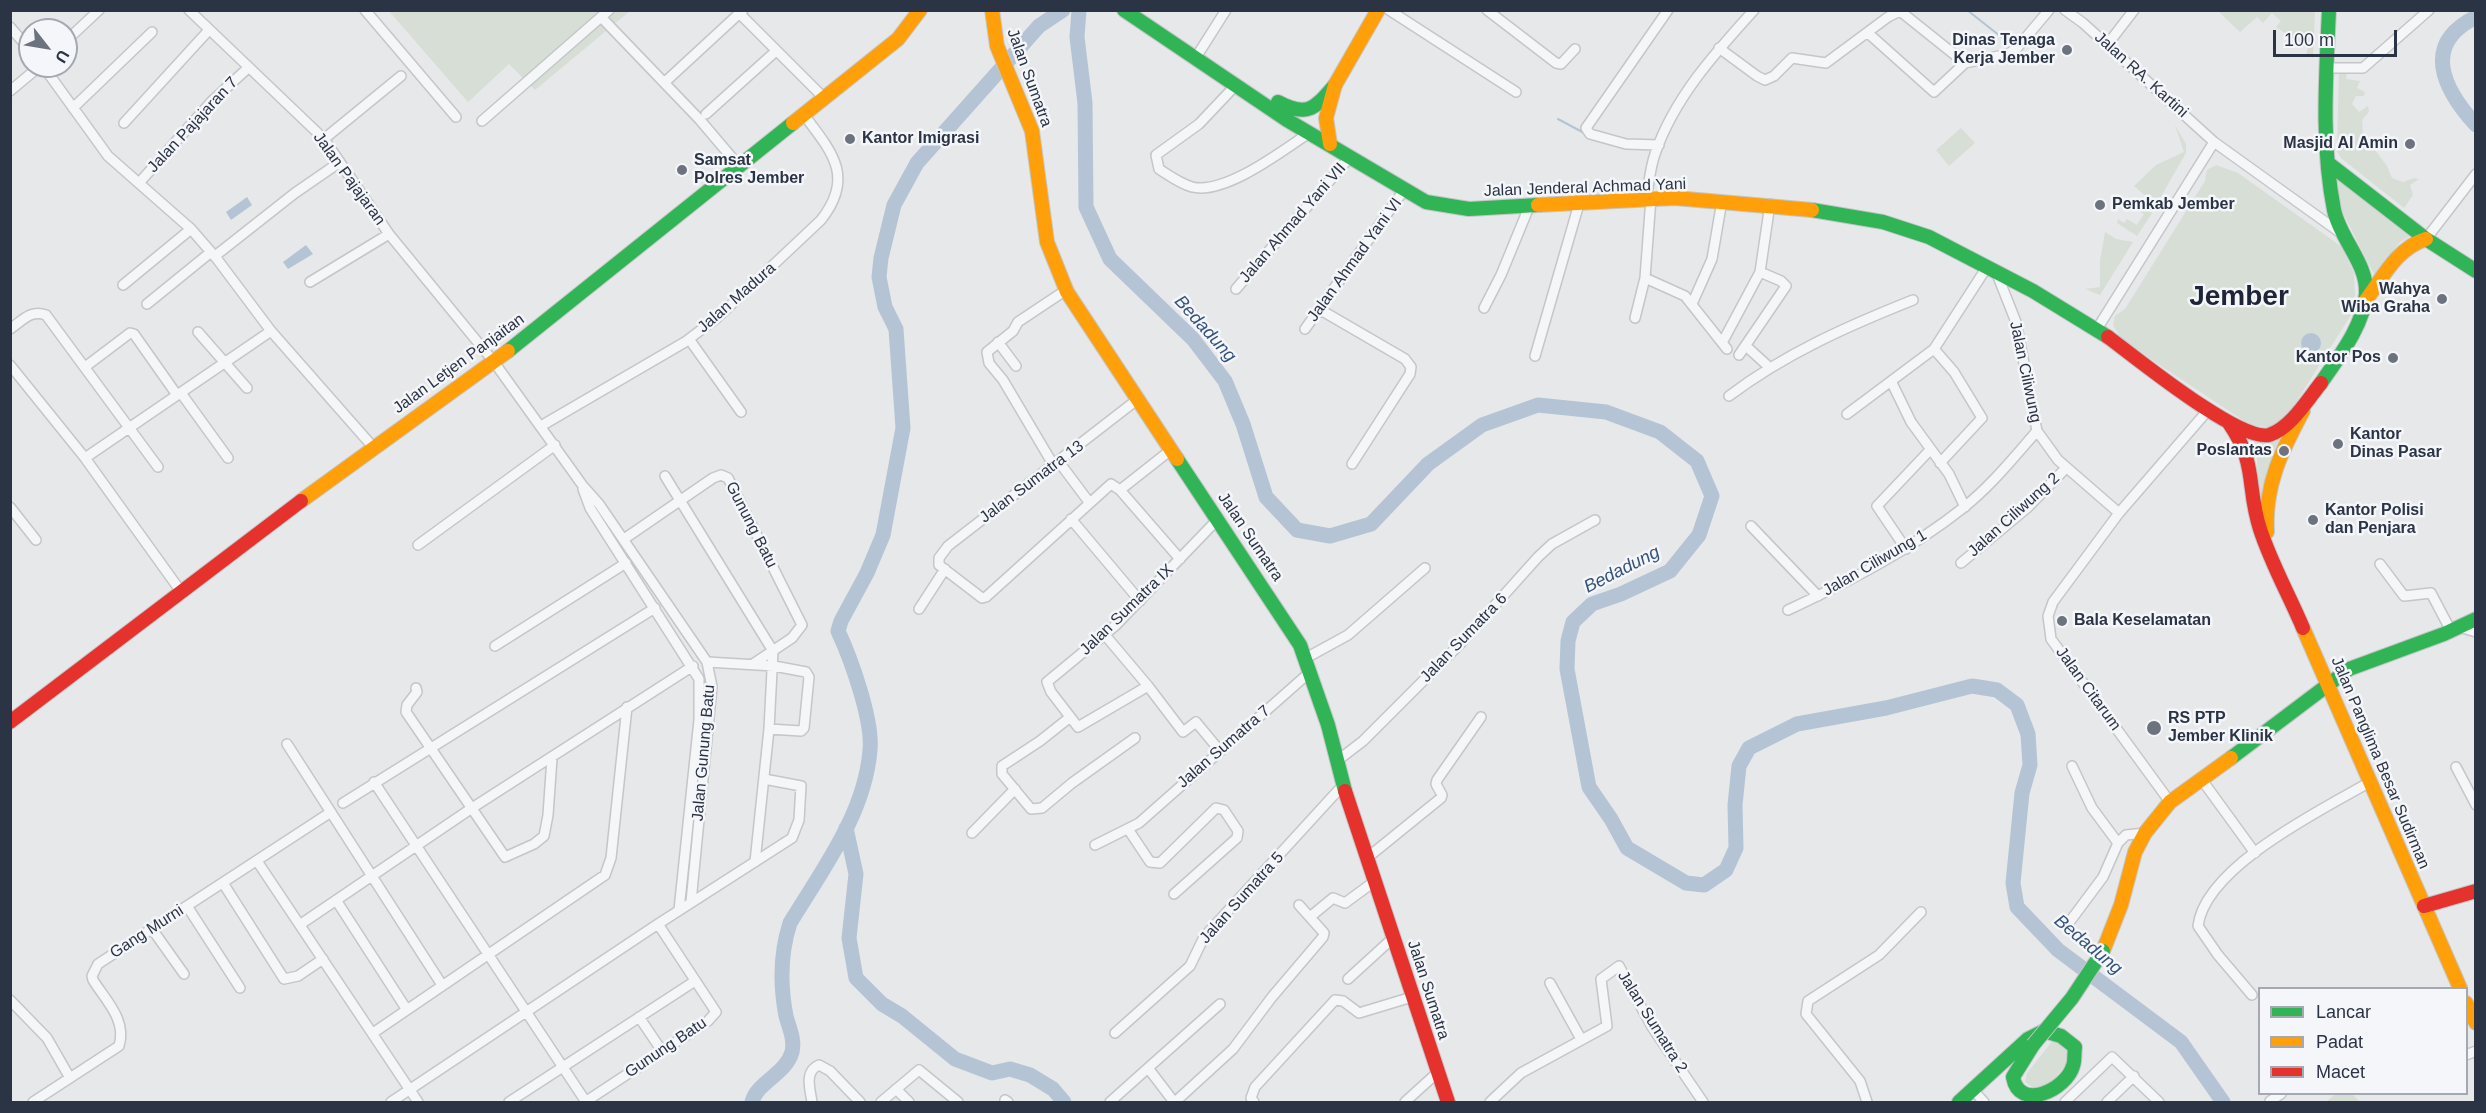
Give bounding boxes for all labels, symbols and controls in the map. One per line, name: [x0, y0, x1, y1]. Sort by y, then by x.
north arrow: [18, 18, 78, 78]
scale bar: [2276, 18, 2400, 56]
street label: Jalan Sumatra: [1002, 26, 1056, 130]
street label: Jalan RA. Kartini: [2090, 28, 2192, 122]
text: 100 m: [2284, 30, 2334, 50]
place label: Dinas Tenaga Kerja Jember: [1952, 31, 2055, 69]
marker: Dinas Tenaga Kerja Jember: [2060, 43, 2074, 57]
text: U: [52, 47, 72, 66]
street label: Jalan Pajajaran 7: [144, 73, 242, 177]
street label: Jalan Pajajaran: [309, 129, 389, 229]
place label: Kantor Imigrasi: [862, 129, 979, 149]
marker: Kantor Imigrasi: [843, 132, 857, 146]
place label: Masjid Al Amin: [2283, 134, 2398, 154]
marker: Masjid Al Amin: [2403, 137, 2417, 151]
place label: Samsat Polres Jember: [694, 151, 804, 189]
street label: Jalan Ahmad Yani VII: [1236, 159, 1350, 287]
marker: Samsat Polres Jember: [675, 163, 689, 177]
street label: Jalan Jenderal Achmad Yani: [1483, 175, 1687, 201]
street label: Jalan Ahmad Yani VI: [1304, 194, 1406, 326]
place label: Pemkab Jember: [2112, 195, 2235, 215]
marker: Pemkab Jember: [2093, 198, 2107, 212]
street label: Jalan Madura: [694, 259, 780, 337]
district label: Jember: [2189, 280, 2289, 314]
place label: Wahya Wiba Graha: [2341, 280, 2430, 318]
water label: Bedadung: [1170, 291, 1240, 367]
marker: Wahya Wiba Graha: [2435, 292, 2449, 306]
street label: Jalan Letjen Panjaitan: [390, 310, 528, 418]
street label: Jalan Ciliwung: [2005, 320, 2045, 424]
place label: Kantor Pos: [2296, 348, 2381, 368]
marker: Kantor Pos: [2386, 351, 2400, 365]
place label: Kantor Dinas Pasar: [2350, 425, 2442, 463]
street label: Jalan Sumatra 13: [976, 437, 1088, 527]
marker: Kantor Dinas Pasar: [2331, 437, 2345, 451]
place label: Poslantas: [2196, 441, 2272, 461]
marker: Poslantas: [2277, 444, 2291, 458]
street label: Jalan Ciliwung 2: [1964, 469, 2064, 561]
street label: Gunung Batu: [721, 479, 781, 571]
street label: Jalan Sumatra: [1213, 489, 1287, 585]
place label: Kantor Polisi dan Penjara: [2325, 501, 2424, 539]
marker: Kantor Polisi dan Penjara: [2306, 513, 2320, 527]
street label: Jalan Ciliwung 1: [1820, 526, 1930, 600]
water label: Bedadung: [1581, 542, 1663, 598]
street label: Jalan Sumatra IX: [1076, 560, 1178, 660]
street label: Jalan Sumatra 6: [1417, 589, 1511, 687]
place label: Bala Keselamatan: [2074, 611, 2211, 631]
marker: Bala Keselamatan: [2055, 614, 2069, 628]
street label: Jalan Citarum: [2051, 643, 2125, 735]
street label: Jalan Panglima Besar Sudirman: [2327, 654, 2433, 872]
street label: Jalan Gunung Batu: [688, 684, 720, 822]
street label: Jalan Sumatra 7: [1174, 702, 1274, 792]
place label: RS PTP Jember Klinik: [2168, 709, 2273, 747]
marker: RS PTP Jember Klinik: [2145, 719, 2163, 737]
street label: Jalan Sumatra 5: [1196, 848, 1288, 948]
street label: Gang Murni: [107, 901, 187, 963]
water label: Bedadung: [2050, 910, 2126, 980]
street label: Jalan Sumatra: [1403, 938, 1453, 1042]
street label: Jalan Sumatra 2: [1613, 968, 1691, 1076]
legend: [2258, 987, 2468, 1095]
text: Lancar: [2316, 1002, 2371, 1022]
street label: Gunung Batu: [622, 1014, 710, 1082]
text: Padat: [2316, 1032, 2363, 1052]
text: Macet: [2316, 1062, 2365, 1082]

